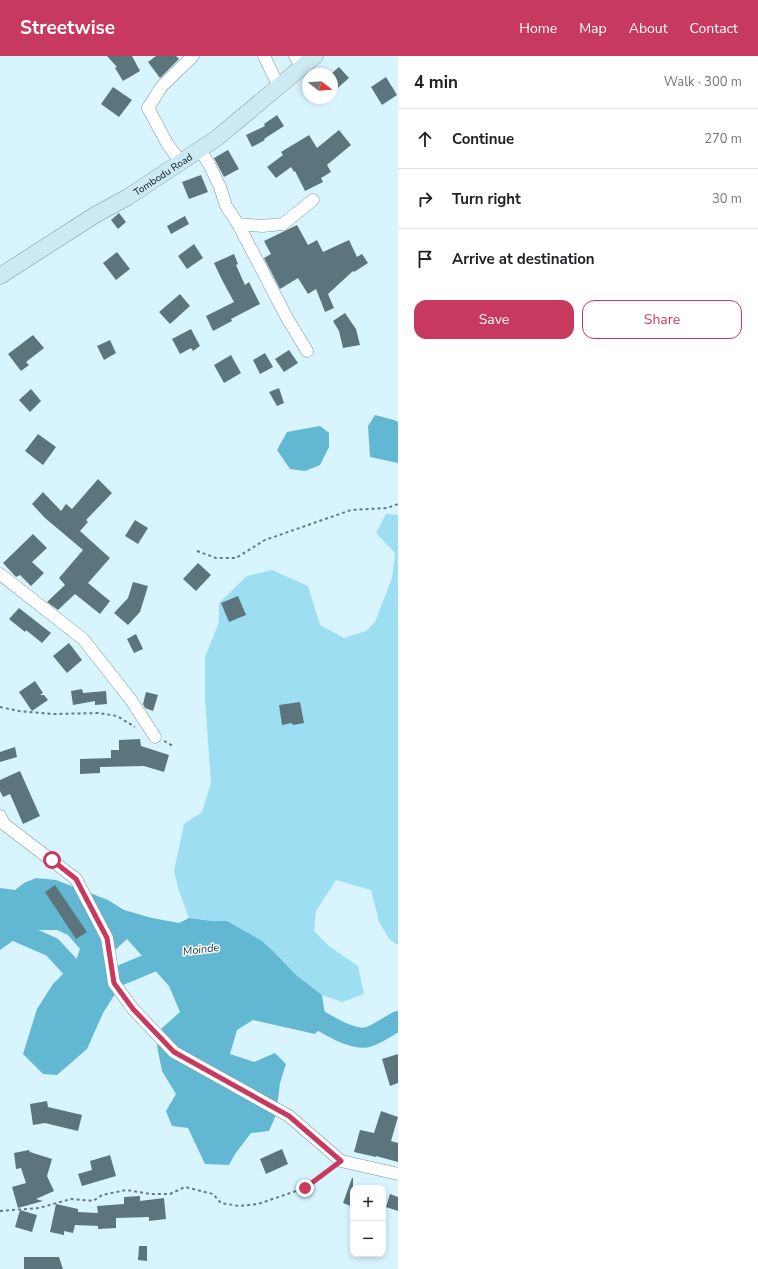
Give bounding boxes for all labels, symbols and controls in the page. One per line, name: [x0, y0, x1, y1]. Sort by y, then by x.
text: Streetwise: [20, 15, 115, 41]
text: Home: [519, 19, 557, 38]
text: Map: [579, 19, 607, 38]
text: About: [629, 19, 668, 38]
text: Contact: [690, 19, 738, 38]
north arrow: [302, 68, 338, 104]
text: 4 min: [414, 71, 458, 94]
text: Walk · 300 m: [664, 73, 742, 91]
icon: ahead: [414, 128, 436, 150]
text: Continue: [452, 129, 514, 149]
text: 270 m: [704, 130, 742, 148]
street label: Tombodu Road: [131, 150, 196, 200]
icon: right: [414, 188, 436, 210]
text: Turn right: [452, 189, 521, 209]
text: 30 m: [712, 190, 742, 208]
icon: arrive: [414, 248, 436, 270]
text: Arrive at destination: [452, 249, 595, 269]
button: Save: [414, 300, 574, 339]
button: Share: [582, 300, 742, 339]
route start: [43, 851, 61, 869]
water label: Moinde: [182, 940, 220, 959]
route end: [296, 1179, 314, 1197]
map controls: [350, 1185, 386, 1257]
button: +: [350, 1185, 386, 1221]
button: −: [350, 1221, 386, 1257]

